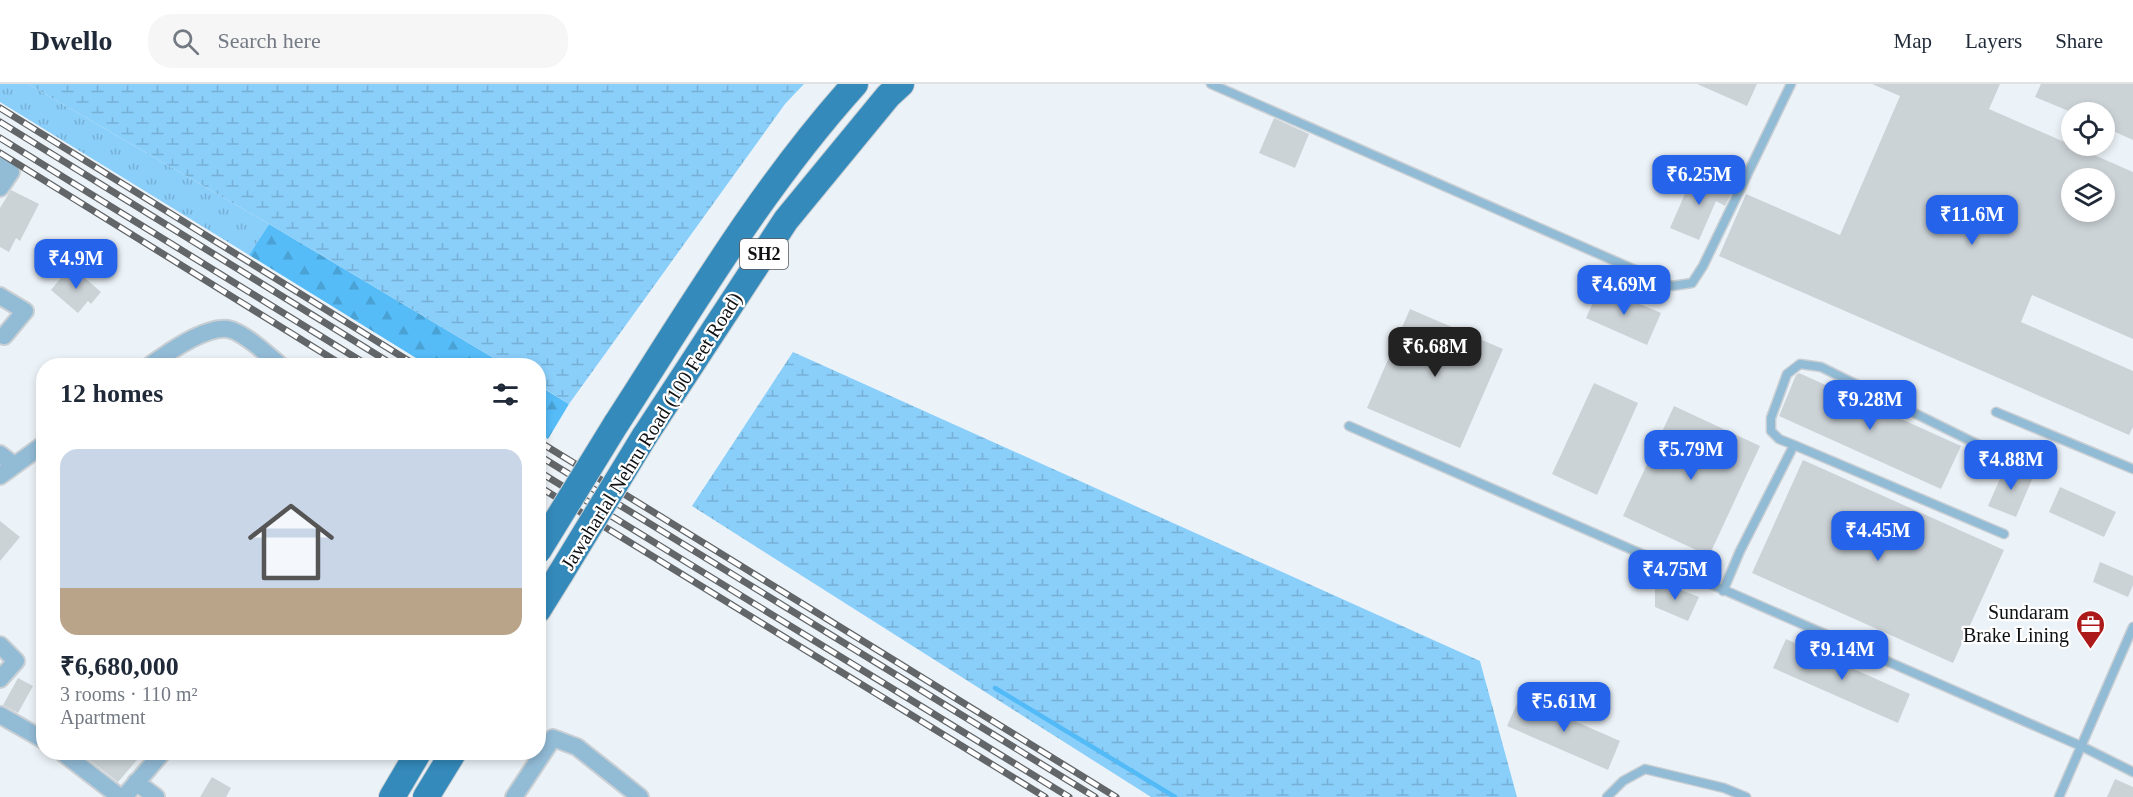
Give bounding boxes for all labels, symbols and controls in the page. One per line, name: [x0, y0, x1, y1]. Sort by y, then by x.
search box: [148, 14, 568, 68]
text: Dwello: [30, 25, 112, 56]
icon: search: [169, 25, 202, 58]
text: Search here: [217, 28, 321, 53]
text: Map: [1894, 29, 1932, 53]
text: Layers: [1965, 29, 2022, 53]
text: Share: [2055, 29, 2103, 53]
map controls: [2061, 102, 2115, 222]
button: locate: [2061, 102, 2115, 156]
pin: ₹6.25M: [1650, 155, 1748, 206]
text: ₹6.25M: [1666, 163, 1732, 185]
button: layers: [2061, 168, 2115, 222]
pin: ₹11.6M: [1923, 195, 2021, 246]
text: ₹11.6M: [1940, 203, 2004, 225]
pin: ₹4.9M: [34, 239, 118, 290]
road number: SH2: [740, 239, 788, 269]
text: ₹4.9M: [48, 247, 104, 269]
pin: ₹4.69M: [1575, 265, 1673, 316]
text: ₹4.69M: [1591, 273, 1657, 295]
street label: Jawaharlal Nehru Road (100 Feet Road): [556, 288, 747, 574]
pin: ₹6.68M: [1386, 327, 1484, 378]
text: ₹6.68M: [1402, 335, 1468, 357]
icon: filters: [489, 378, 522, 411]
text: 12 homes: [60, 379, 163, 408]
pin: ₹9.28M: [1821, 380, 1919, 431]
text: ₹9.28M: [1837, 388, 1903, 410]
pin: ₹5.79M: [1642, 430, 1740, 481]
text: ₹5.79M: [1658, 438, 1724, 460]
pin: ₹4.88M: [1962, 440, 2060, 491]
text: ₹4.88M: [1978, 448, 2044, 470]
icon: home: [237, 488, 345, 596]
pin: ₹4.45M: [1829, 511, 1927, 562]
text: ₹4.45M: [1845, 519, 1911, 541]
pin: ₹4.75M: [1626, 550, 1724, 601]
text: ₹4.75M: [1642, 558, 1708, 580]
place label: Sundaram Brake Lining: [1963, 601, 2069, 647]
office icon: Sundaram Brake Lining: [2074, 608, 2106, 650]
pin: ₹9.14M: [1793, 630, 1891, 681]
text: ₹9.14M: [1809, 638, 1875, 660]
text: ₹6,680,000: [60, 652, 179, 681]
pin: ₹5.61M: [1515, 682, 1613, 733]
text: 3 rooms · 110 m²: [60, 683, 197, 705]
text: ₹5.61M: [1531, 690, 1597, 712]
text: Apartment: [60, 706, 146, 728]

